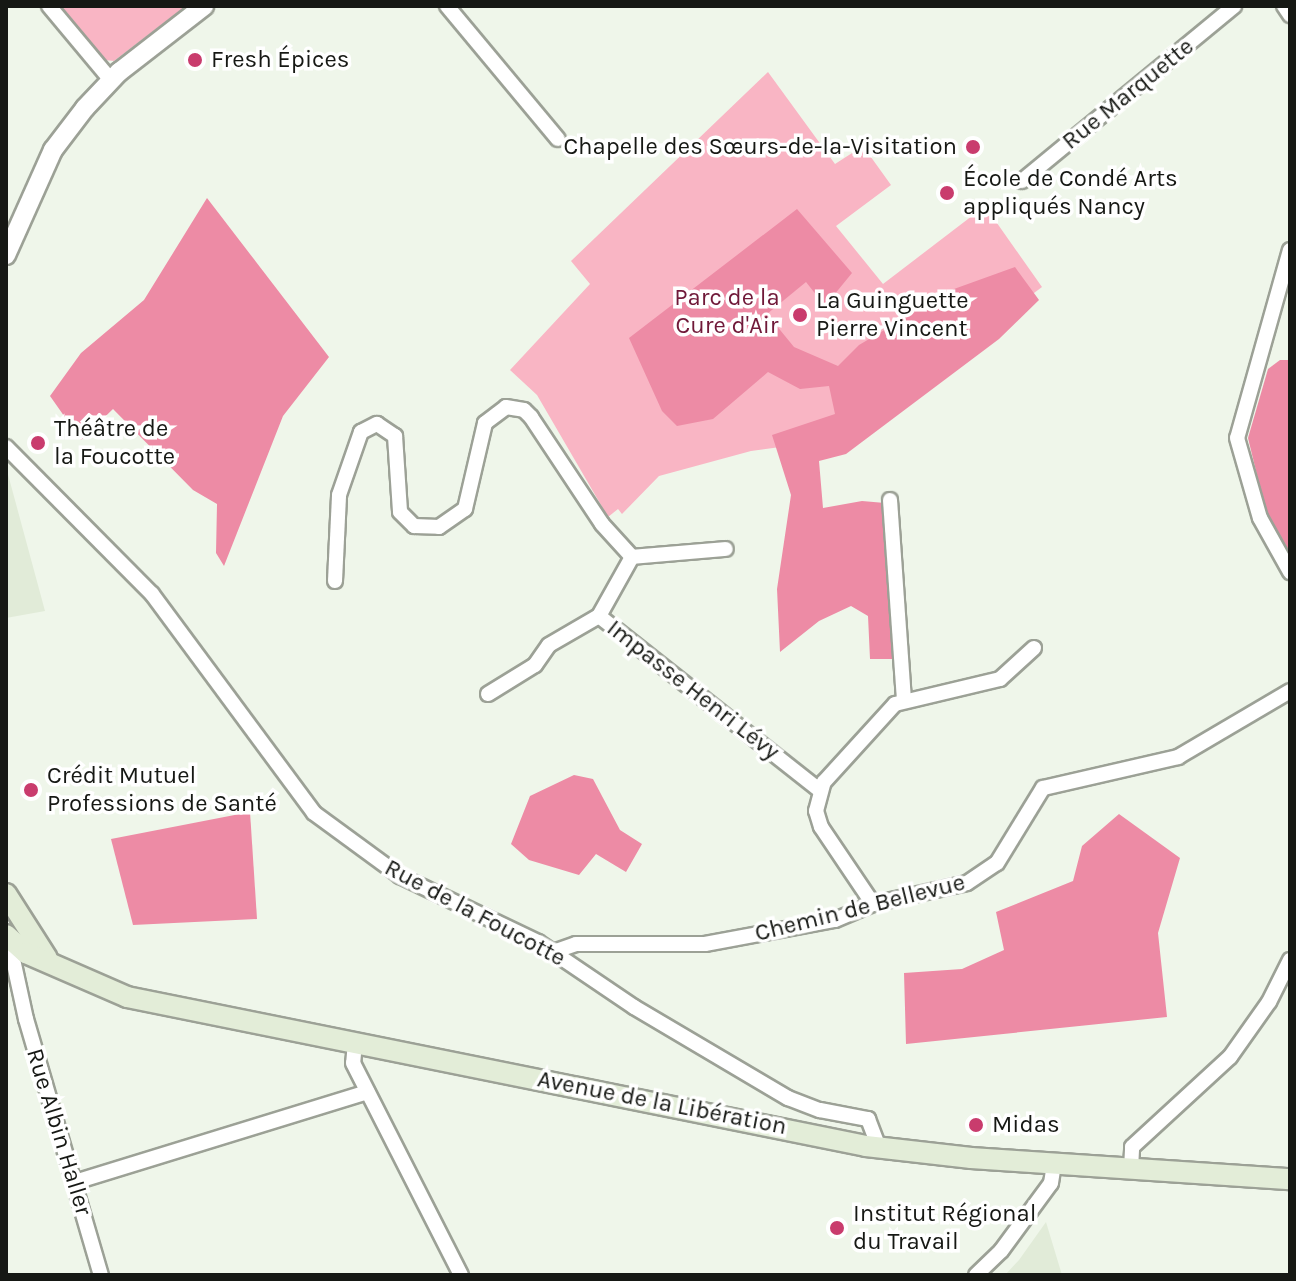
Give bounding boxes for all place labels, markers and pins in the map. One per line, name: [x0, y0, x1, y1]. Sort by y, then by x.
place label: Fresh Épices: [211, 46, 349, 74]
marker: Fresh Épices: [186, 51, 204, 69]
place label: Chapelle des Sœurs-de-la-Visitation: [563, 133, 957, 161]
marker: Chapelle des Sœurs-de-la-Visitation: [964, 138, 982, 156]
place label: École de Condé Arts appliqués Nancy: [963, 165, 1178, 221]
marker: École de Condé Arts appliqués Nancy: [938, 184, 956, 202]
place label: La Guinguette Pierre Vincent: [816, 287, 969, 343]
marker: La Guinguette Pierre Vincent: [791, 306, 809, 324]
place label: Théâtre de la Foucotte: [54, 415, 175, 471]
marker: Théâtre de la Foucotte: [29, 434, 47, 452]
place label: Crédit Mutuel Professions de Santé: [47, 762, 277, 818]
marker: Crédit Mutuel Professions de Santé: [22, 781, 40, 799]
place label: Midas: [992, 1111, 1060, 1139]
marker: Midas: [967, 1116, 985, 1134]
place label: Institut Régional du Travail: [853, 1200, 1037, 1256]
marker: Institut Régional du Travail: [828, 1219, 846, 1237]

